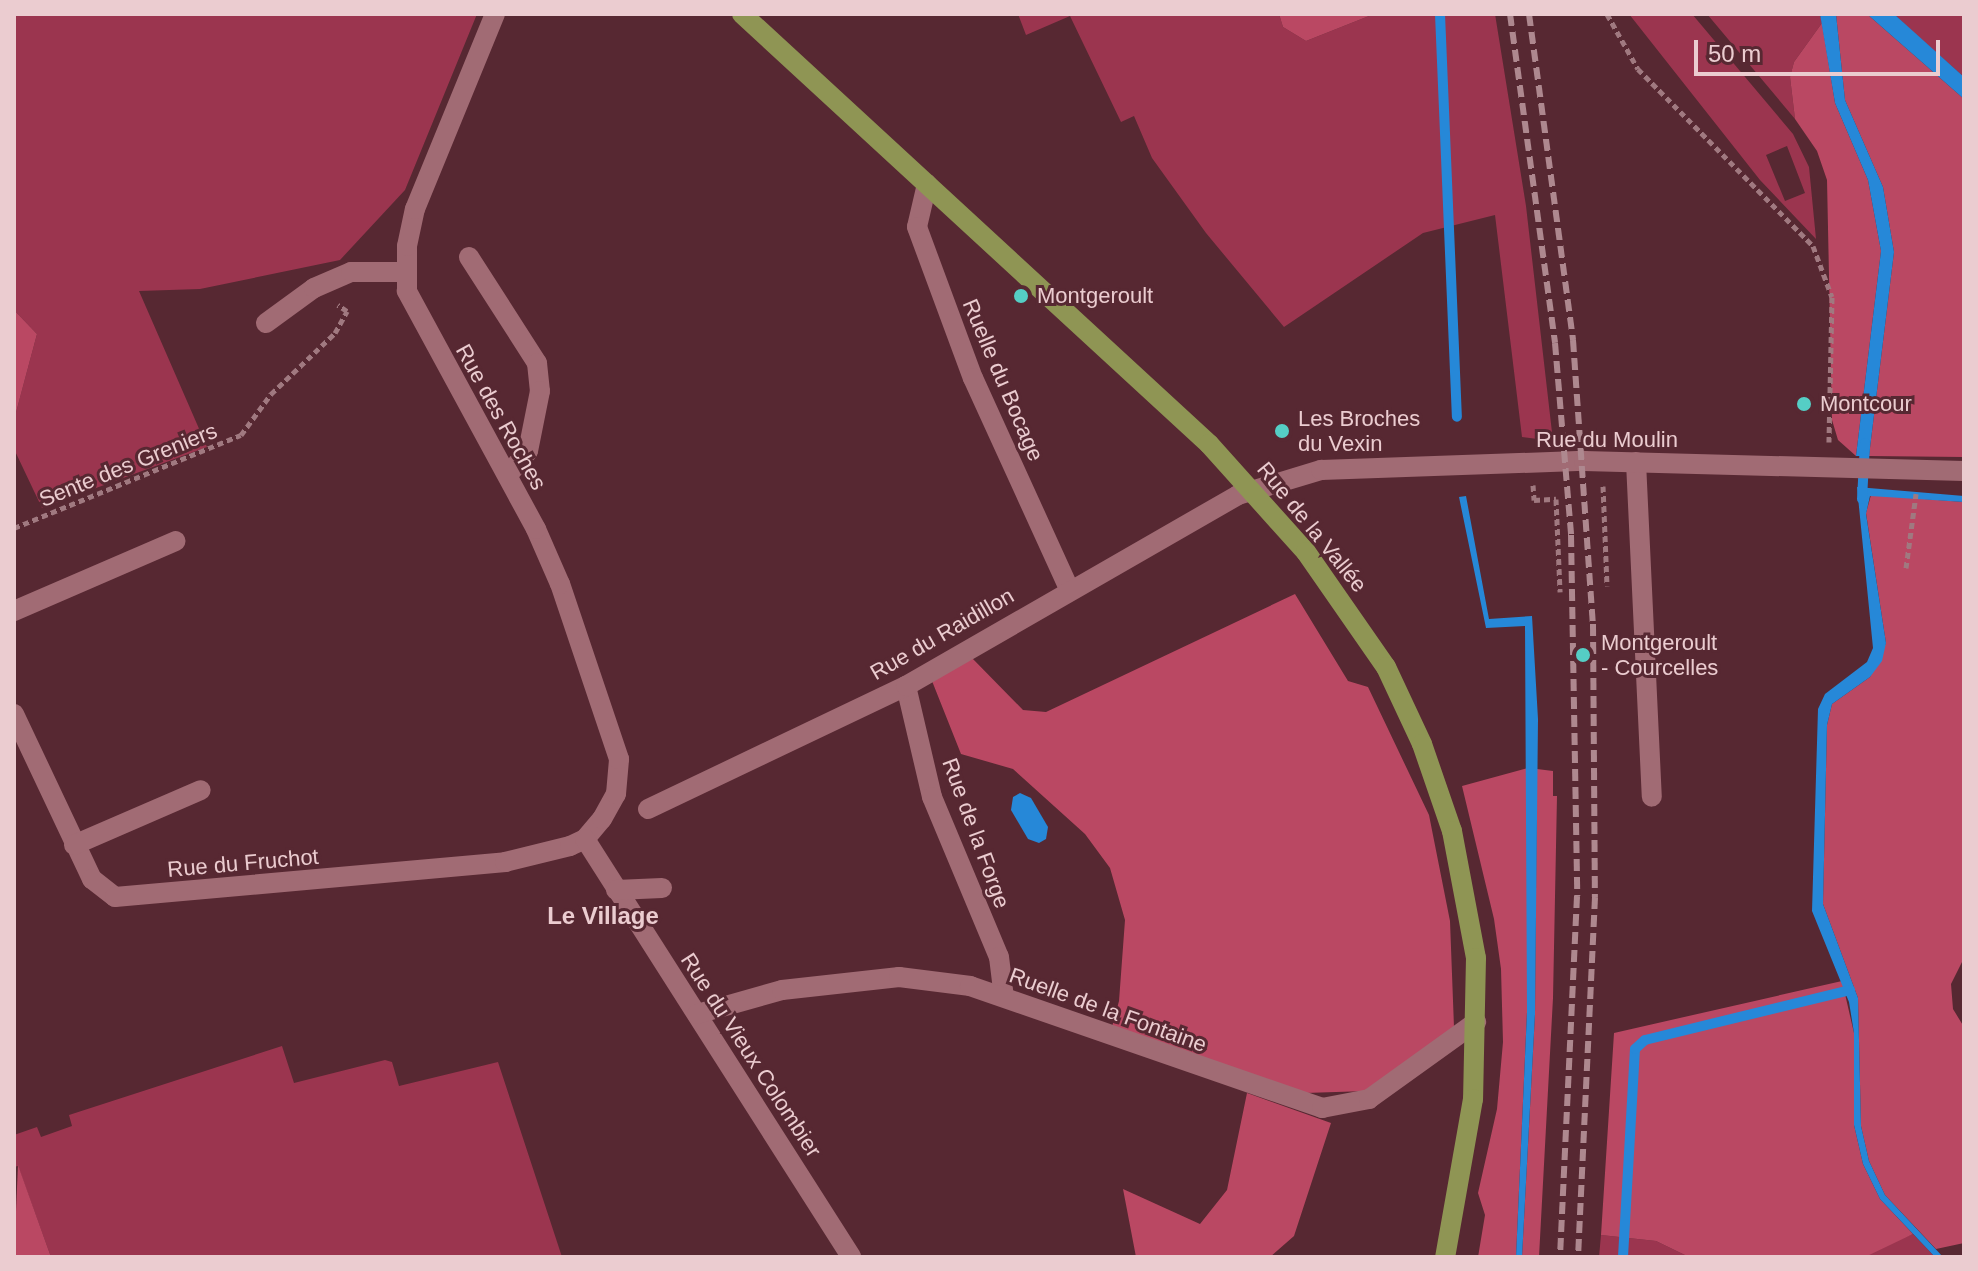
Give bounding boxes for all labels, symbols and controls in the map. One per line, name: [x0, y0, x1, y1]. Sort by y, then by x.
scale bar: [1698, 24, 1944, 74]
text: 50 m: [1708, 40, 1761, 67]
place label: Montgeroult: [1037, 283, 1153, 309]
marker: Montgeroult: [1012, 287, 1030, 305]
street label: Ruelle du Bocage: [957, 295, 1049, 465]
street label: Rue des Roches: [450, 339, 552, 495]
place label: Montcour: [1820, 391, 1912, 417]
marker: Montcour: [1795, 395, 1813, 413]
place label: Les Broches du Vexin: [1298, 405, 1420, 456]
street label: Sente des Greniers: [35, 417, 221, 513]
marker: Les Broches du Vexin: [1273, 422, 1291, 440]
street label: Rue du Moulin: [1536, 427, 1678, 453]
street label: Rue de la Vallée: [1251, 457, 1373, 597]
street label: Rue du Raidillon: [865, 582, 1019, 686]
place label: Montgeroult - Courcelles: [1601, 629, 1718, 680]
marker: Montgeroult - Courcelles: [1572, 644, 1594, 666]
street label: Rue de la Forge: [937, 754, 1015, 912]
street label: Rue du Fruchot: [166, 843, 320, 883]
district label: Le Village: [547, 902, 659, 930]
street label: Rue du Vieux Colombier: [675, 948, 827, 1162]
street label: Ruelle de la Fontaine: [1006, 962, 1210, 1058]

